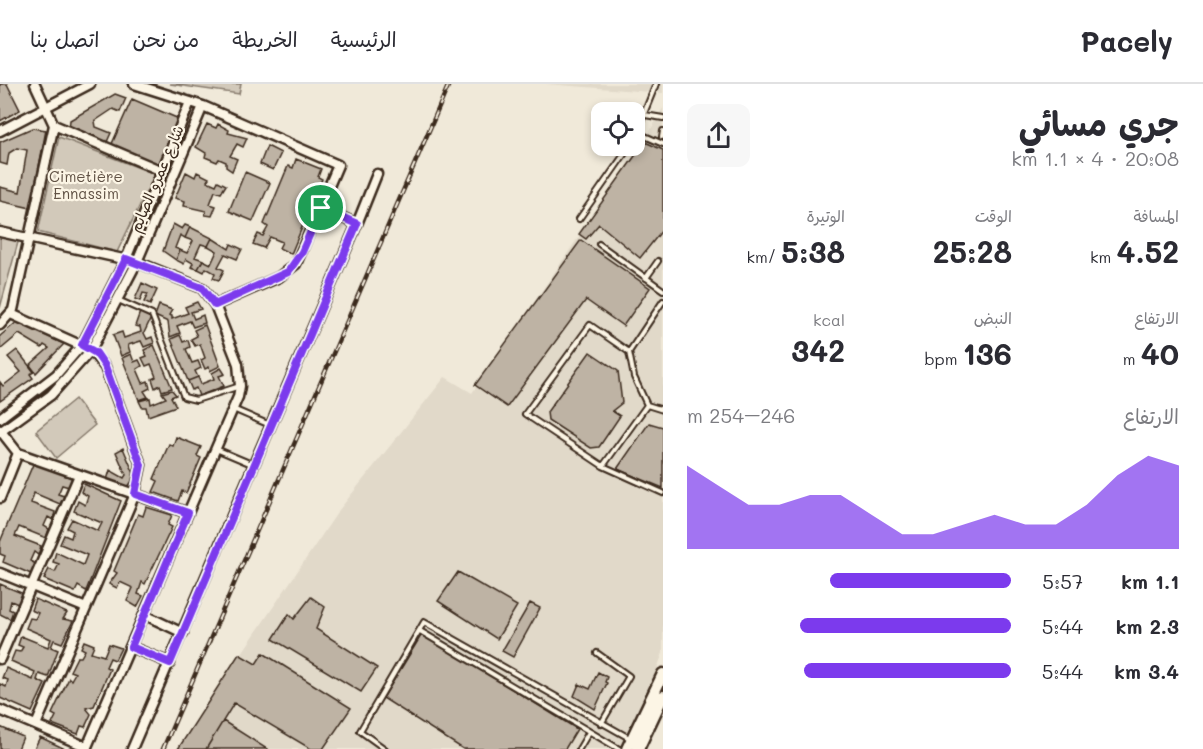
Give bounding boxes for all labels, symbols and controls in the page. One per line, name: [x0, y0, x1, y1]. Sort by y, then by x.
text: Pacely: [1081, 23, 1173, 59]
text: اتصل بنا: [30, 25, 100, 52]
text: من نحن: [133, 25, 199, 52]
text: الخريطة: [232, 25, 298, 52]
text: الرئيسية: [331, 25, 397, 52]
text: جري مسائي: [1019, 101, 1179, 144]
map controls: [591, 102, 645, 156]
button: locate: [591, 102, 645, 156]
button: share: [687, 104, 750, 167]
street label: شارع عمرو الصايم: [124, 122, 190, 236]
text: 20:08 · 4 × 1.1 km: [1011, 145, 1179, 171]
park label: Cimetière Ennassim: [49, 166, 123, 203]
pin: [295, 182, 346, 233]
icon: arrive: [304, 191, 337, 224]
text: الوتيرة: [806, 205, 845, 226]
text: الوقت: [975, 205, 1012, 226]
text: المسافة: [1133, 205, 1179, 226]
text: 5:38: [781, 231, 845, 271]
text: 25:28: [933, 231, 1012, 271]
text: 4.52: [1116, 231, 1179, 271]
text: /km: [747, 246, 781, 267]
text: km: [1090, 246, 1116, 267]
text: النبض: [974, 307, 1012, 328]
text: الارتفاع: [1134, 307, 1179, 328]
text: kcal: [813, 309, 845, 330]
text: 342: [791, 330, 845, 370]
text: 136: [963, 333, 1012, 373]
text: 40: [1141, 333, 1179, 373]
text: bpm: [925, 348, 963, 369]
text: m: [1123, 348, 1141, 369]
text: 246–254 m: [687, 402, 795, 428]
text: الارتفاع: [1123, 403, 1179, 429]
text: 5:57: [1042, 568, 1083, 594]
text: 1.1 km: [1121, 568, 1179, 594]
text: 5:44: [1042, 613, 1083, 639]
text: 2.3 km: [1116, 613, 1179, 639]
text: 5:44: [1042, 658, 1083, 684]
text: 3.4 km: [1114, 658, 1179, 684]

